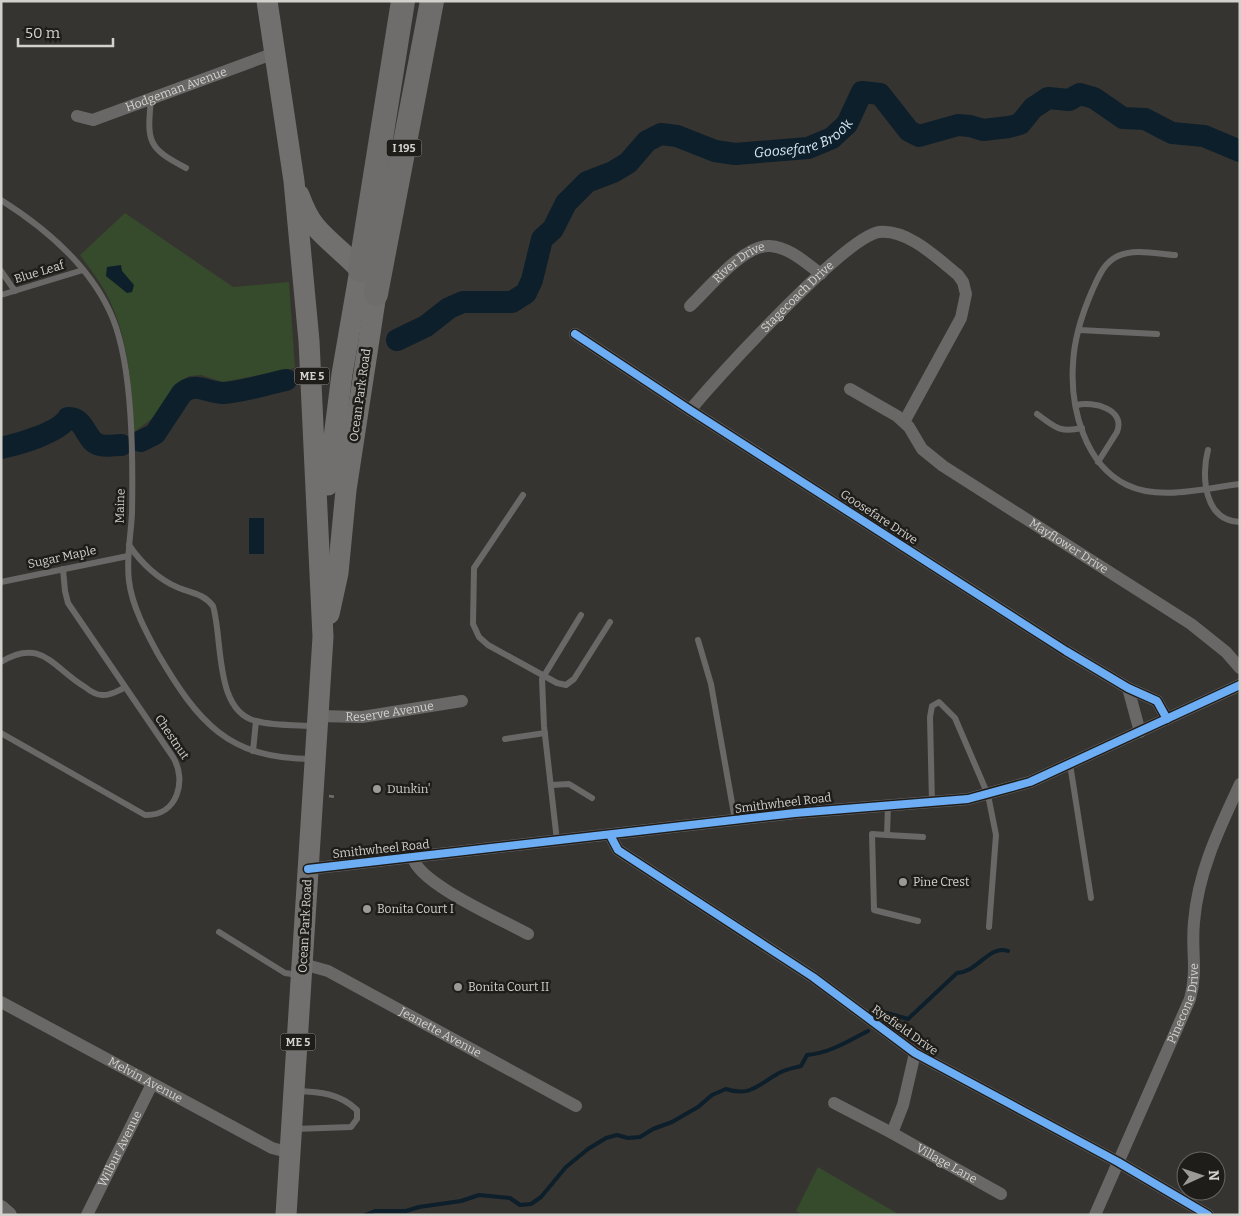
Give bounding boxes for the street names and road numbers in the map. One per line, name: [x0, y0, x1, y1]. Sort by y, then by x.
street label: Hodgeman Avenue: [124, 64, 229, 114]
road number: I 195: [386, 140, 422, 156]
street label: River Drive: [710, 239, 766, 286]
street label: Blue Leaf: [12, 258, 66, 286]
street label: Stagecoach Drive: [758, 258, 836, 335]
street label: Ocean Park Road: [347, 348, 373, 442]
road number: ME 5: [294, 368, 330, 384]
street label: Goosefare Drive: [838, 487, 920, 547]
street label: Maine: [112, 488, 128, 524]
street label: Mayflower Drive: [1027, 516, 1111, 576]
street label: Sugar Maple: [27, 543, 97, 571]
street label: Reserve Avenue: [345, 699, 435, 724]
street label: Chestnut: [152, 712, 192, 763]
street label: Smithwheel Road: [734, 790, 832, 816]
street label: Smithwheel Road: [332, 837, 430, 861]
street label: Ocean Park Road: [296, 879, 314, 973]
street label: Pinecone Drive: [1164, 963, 1201, 1046]
street label: Ryefield Drive: [869, 1002, 941, 1058]
street label: Jeanette Avenue: [396, 1004, 484, 1060]
road number: ME 5: [280, 1034, 316, 1050]
street label: Melvin Avenue: [106, 1054, 185, 1105]
street label: Wilbur Avenue: [95, 1108, 145, 1189]
street label: Village Lane: [914, 1141, 980, 1186]

